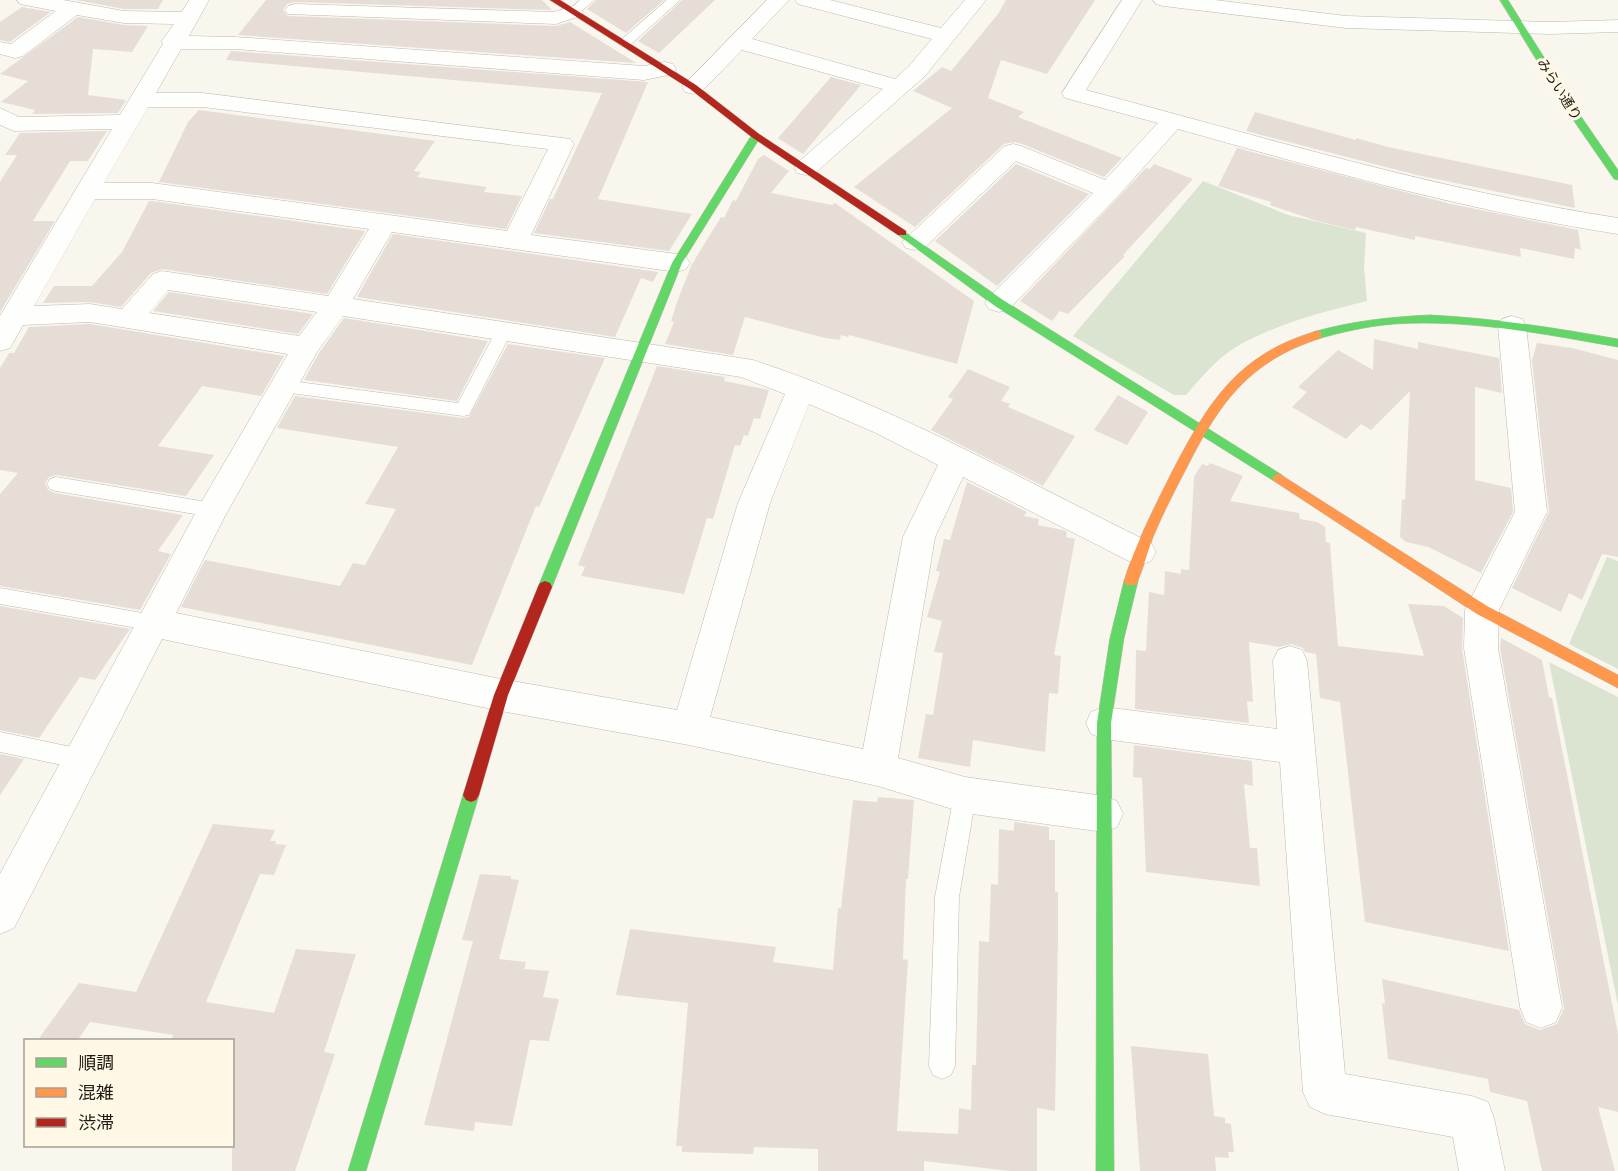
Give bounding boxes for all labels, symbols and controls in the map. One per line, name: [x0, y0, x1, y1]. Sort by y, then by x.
street label: みらい通り: [1534, 55, 1586, 123]
legend: [24, 1039, 234, 1147]
text: 順調: [78, 1051, 114, 1073]
text: 混雑: [78, 1081, 114, 1103]
text: 渋滞: [78, 1111, 114, 1133]

